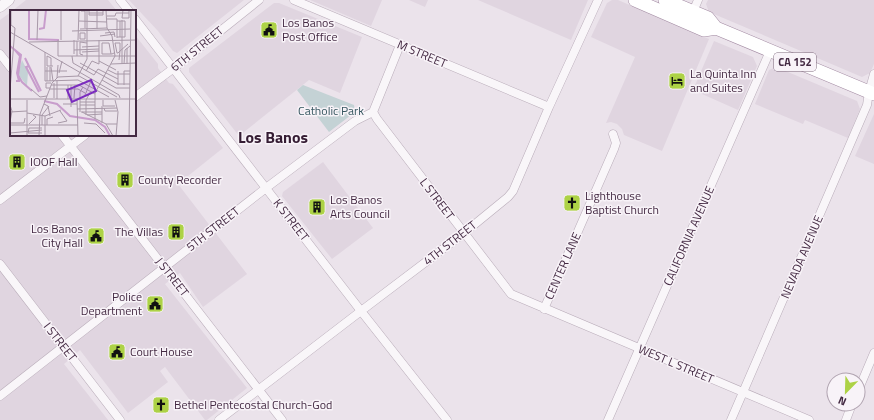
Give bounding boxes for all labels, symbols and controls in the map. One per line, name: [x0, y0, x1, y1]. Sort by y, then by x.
inset map: [10, 10, 136, 136]
place label: Los Banos Post Office: [282, 13, 338, 46]
public building icon: Los Banos Post Office: [259, 20, 279, 40]
street label: 6TH STREET: [166, 21, 228, 76]
street label: M STREET: [394, 35, 451, 73]
road number: CA 152: [774, 53, 816, 71]
place label: La Quinta Inn and Suites: [690, 64, 756, 97]
hotel icon: La Quinta Inn and Suites: [667, 71, 687, 91]
park label: Catholic Park: [298, 101, 364, 120]
district label: Los Banos: [238, 125, 308, 149]
building icon: IOOF Hall: [7, 152, 27, 172]
place label: IOOF Hall: [30, 152, 77, 171]
building icon: County Recorder: [115, 170, 135, 190]
place label: County Recorder: [138, 170, 222, 189]
street label: L STREET: [415, 174, 460, 224]
street label: CALIFORNIA AVENUE: [658, 182, 719, 289]
place label: Lighthouse Baptist Church: [585, 186, 659, 219]
place label: Los Banos Arts Council: [330, 190, 390, 223]
church icon: Lighthouse Baptist Church: [562, 193, 582, 213]
street label: K STREET: [269, 194, 314, 245]
building icon: Los Banos Arts Council: [307, 197, 327, 217]
street label: 5TH STREET: [182, 201, 244, 256]
street label: NEVADA AVENUE: [775, 212, 828, 301]
street label: 4TH STREET: [419, 215, 481, 270]
place label: Los Banos City Hall: [31, 219, 83, 252]
place label: The Villas: [115, 222, 163, 241]
building icon: The Villas: [166, 222, 186, 242]
public building icon: Los Banos City Hall: [86, 226, 106, 246]
street label: CENTER LANE: [539, 229, 586, 303]
street label: J STREET: [151, 253, 194, 301]
place label: Police Department: [81, 287, 143, 320]
public building icon: Police Department: [145, 294, 165, 314]
street label: I STREET: [39, 318, 82, 366]
street label: WEST L STREET: [635, 339, 718, 388]
public building icon: Court House: [107, 342, 127, 362]
place label: Court House: [130, 342, 193, 361]
north arrow: [826, 372, 866, 412]
text: N: [835, 392, 849, 410]
church icon: Bethel Pentecostal Church-God: [151, 395, 171, 415]
place label: Bethel Pentecostal Church-God: [174, 395, 332, 414]

